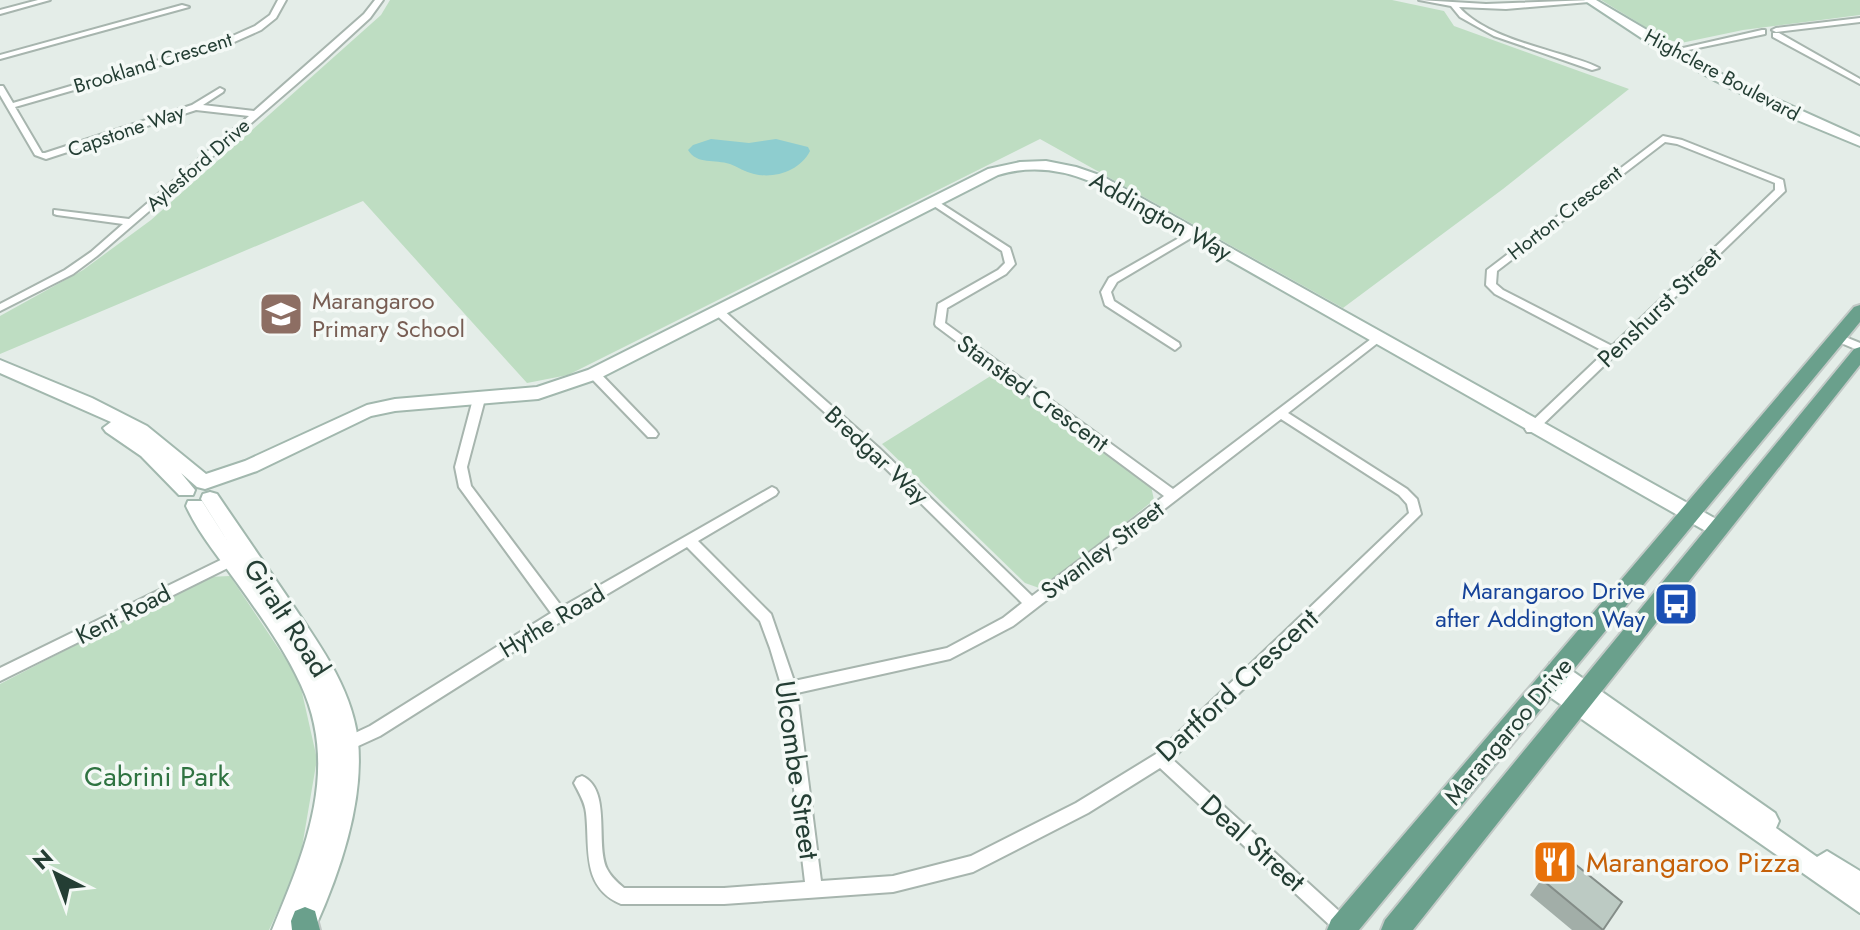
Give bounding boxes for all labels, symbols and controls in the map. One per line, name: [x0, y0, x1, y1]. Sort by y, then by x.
street label: Highclere Boulevard: [1639, 22, 1805, 128]
street label: Brookland Crescent: [70, 25, 236, 101]
street label: Capstone Way: [64, 97, 188, 164]
street label: Aylesford Drive: [140, 112, 256, 218]
street label: Horton Crescent: [1502, 159, 1628, 267]
street label: Addington Way: [1084, 162, 1239, 270]
street label: Penshurst Street: [1589, 239, 1729, 375]
place label: Marangaroo Primary School: [312, 283, 465, 346]
school or university icon: Marangaroo Primary School: [257, 290, 305, 338]
street label: Stansted Crescent: [950, 326, 1116, 460]
street label: Bredgar Way: [817, 397, 937, 513]
street label: Swanley Street: [1033, 492, 1171, 608]
street label: Giralt Road: [233, 551, 341, 685]
place label: Marangaroo Drive after Addington Way: [1435, 573, 1645, 636]
street label: Kent Road: [69, 575, 177, 653]
street label: Hythe Road: [493, 576, 611, 666]
bus stop icon: Marangaroo Drive after Addington Way: [1652, 580, 1700, 628]
street label: Dartford Crescent: [1146, 598, 1328, 771]
street label: Marangaroo Drive: [1436, 650, 1580, 812]
street label: Ulcombe Street: [764, 678, 830, 862]
park label: Cabrini Park: [84, 756, 231, 797]
street label: Deal Street: [1192, 785, 1315, 901]
north arrow: [16, 834, 96, 914]
restaurant icon: Marangaroo Pizza: [1531, 838, 1579, 886]
text: N: [25, 841, 60, 877]
place label: Marangaroo Pizza: [1586, 842, 1800, 883]

